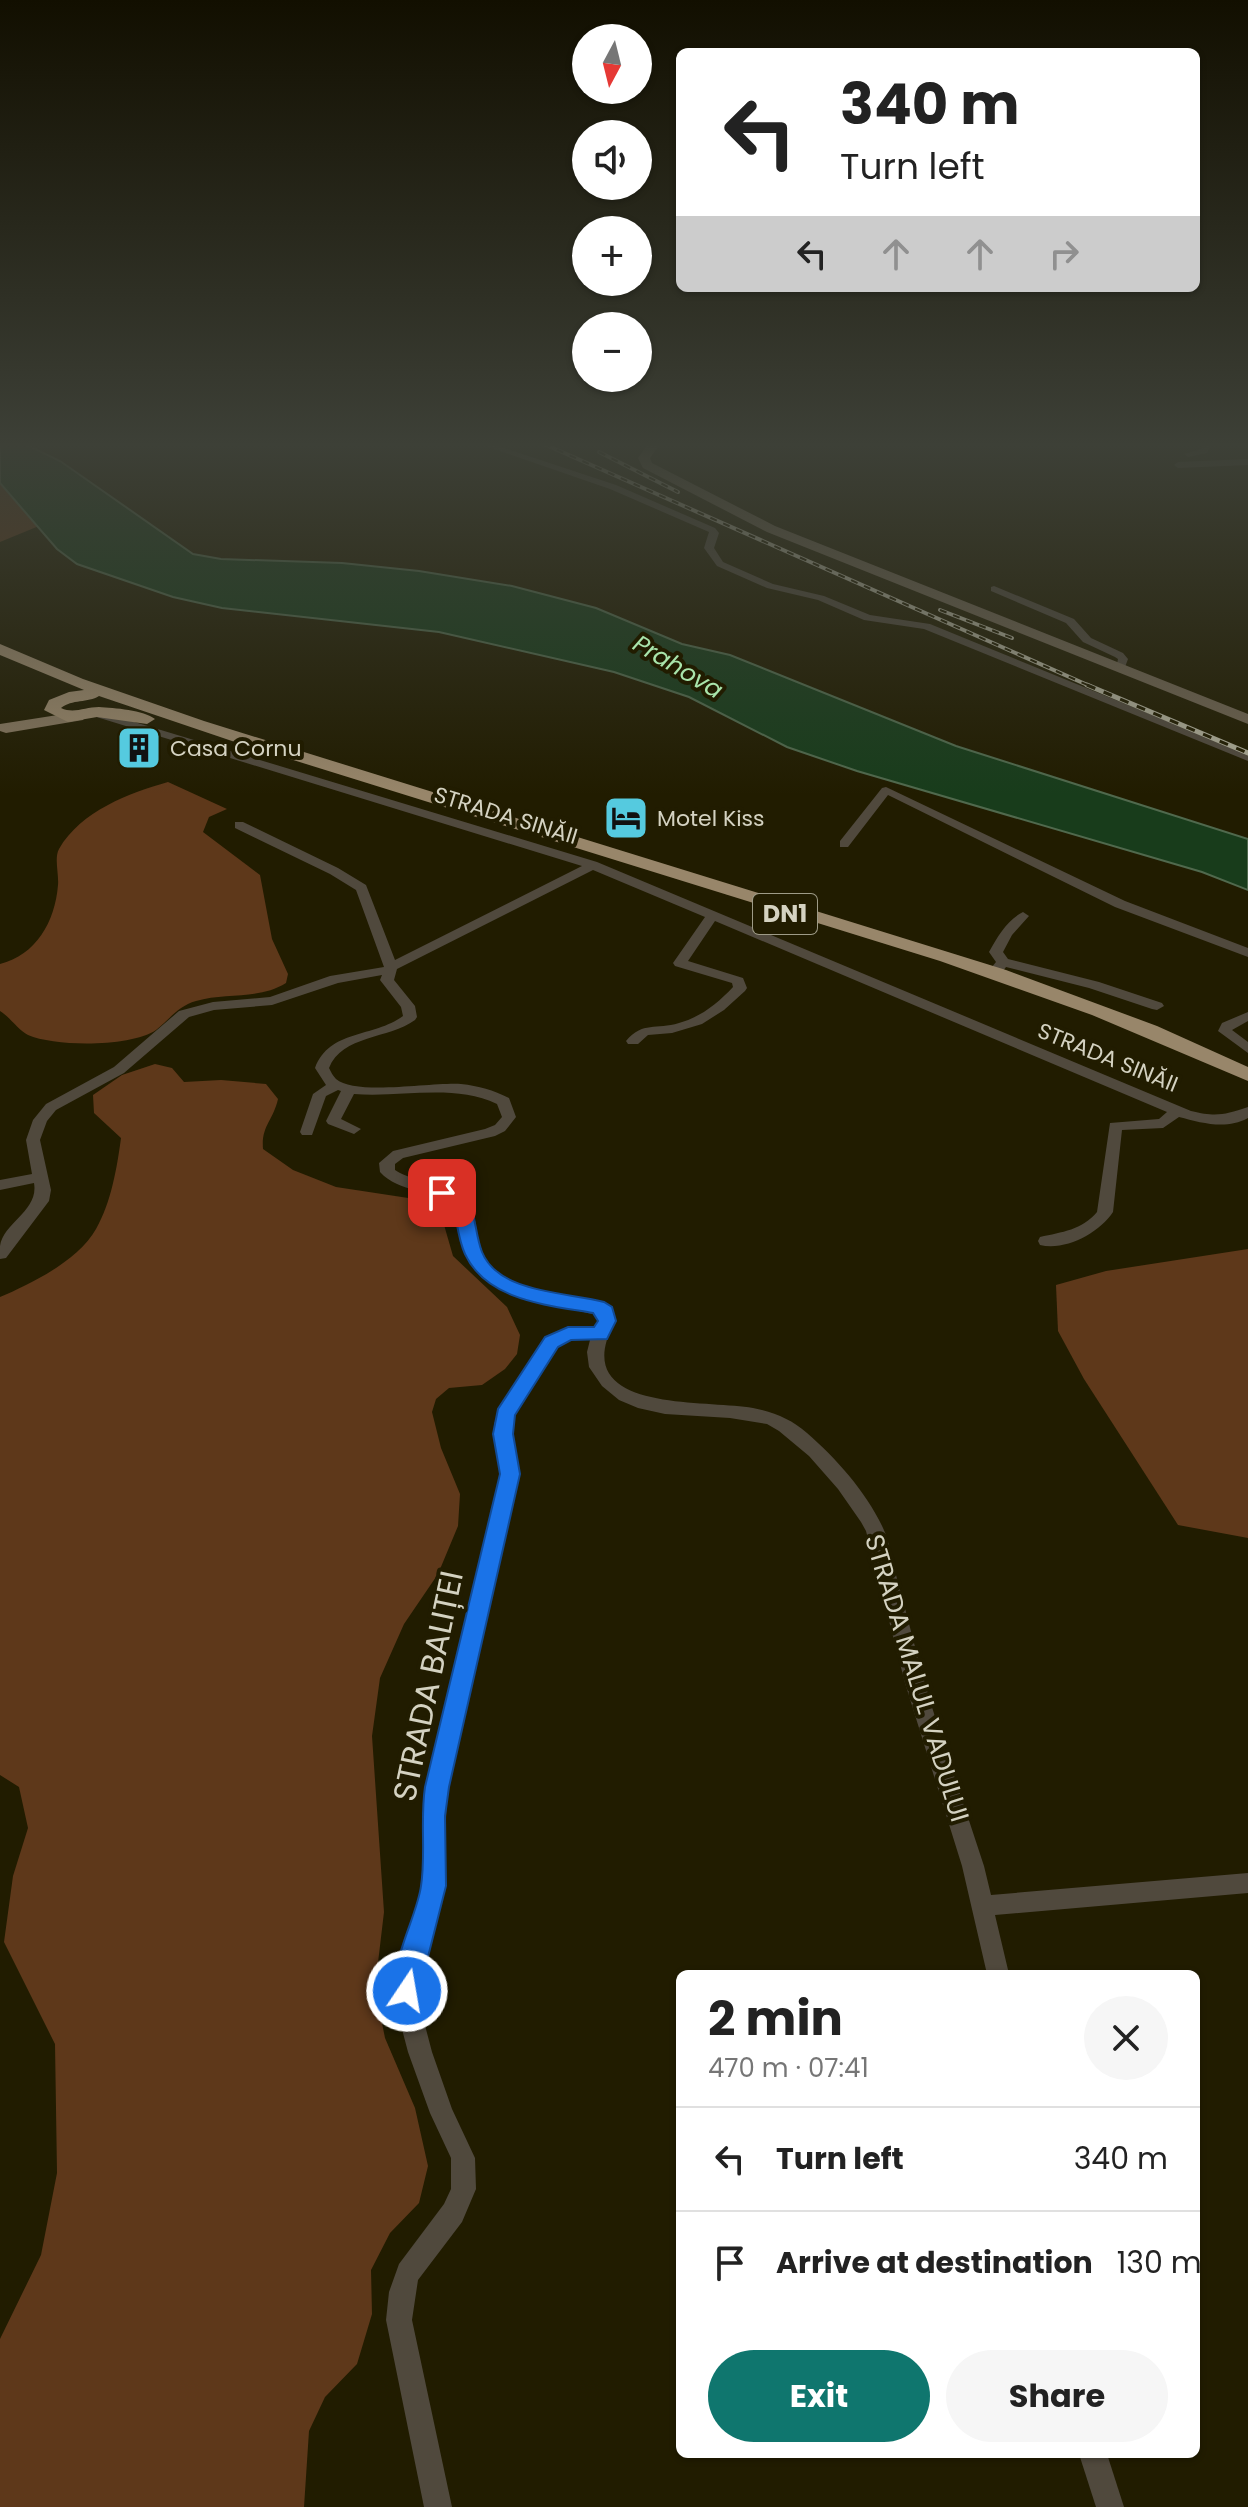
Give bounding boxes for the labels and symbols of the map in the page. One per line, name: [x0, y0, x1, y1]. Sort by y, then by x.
north arrow: [572, 24, 652, 104]
water label: Prahova: [627, 627, 729, 706]
building icon: Casa Cornu: [115, 724, 163, 772]
place label: Casa Cornu: [170, 733, 302, 764]
street label: STRADA SINĂII: [430, 779, 582, 852]
hotel icon: Motel Kiss: [602, 794, 650, 842]
place label: Motel Kiss: [657, 803, 765, 834]
road number: DN1: [753, 894, 817, 934]
street label: STRADA SINĂII: [1033, 1015, 1183, 1100]
pin: [408, 1159, 476, 1227]
street label: STRADA MALUL VADULUI: [856, 1530, 978, 1826]
street label: STRADA BALIȚEI: [381, 1567, 474, 1805]
position arrow: [365, 1949, 449, 2033]

